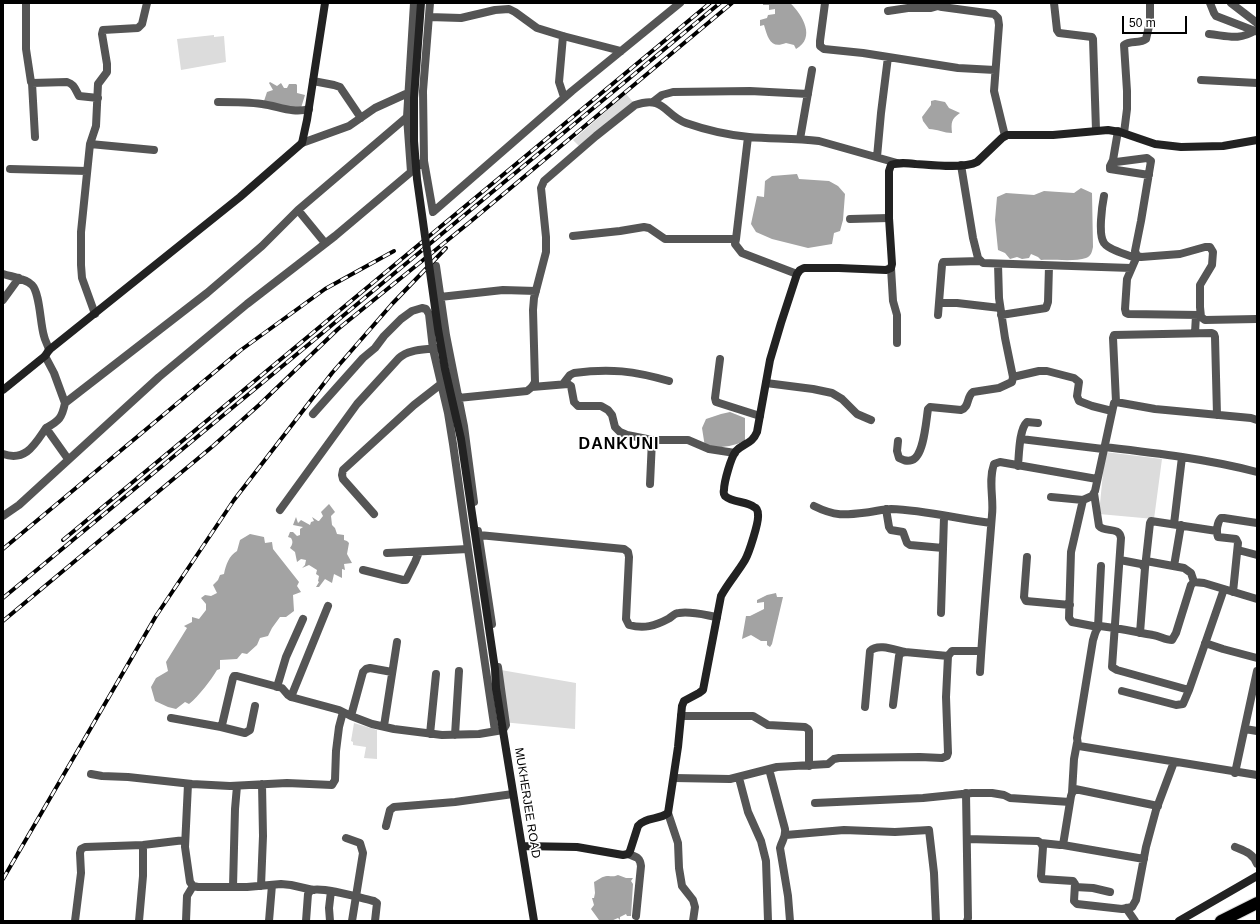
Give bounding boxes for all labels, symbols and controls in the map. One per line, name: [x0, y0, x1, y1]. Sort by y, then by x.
scale bar: [1124, 8, 1189, 34]
text: 50 m: [1129, 16, 1156, 30]
district label: DANKUNI: [579, 435, 659, 455]
street label: MUKHERJEE ROAD: [511, 747, 543, 859]

